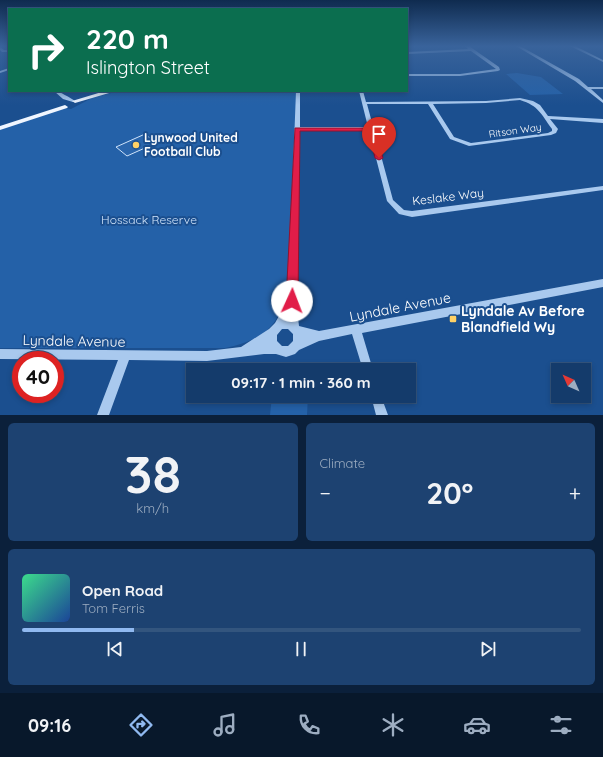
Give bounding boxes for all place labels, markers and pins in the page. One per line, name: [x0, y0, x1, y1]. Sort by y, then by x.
pin: [362, 117, 396, 158]
place label: Lynwood United Football Club: [144, 130, 238, 159]
marker: Lynwood United Football Club: [131, 140, 141, 150]
place label: Lyndale Av Before Blandfield Wy: [461, 302, 585, 336]
marker: Lyndale Av Before Blandfield Wy: [448, 314, 458, 324]

